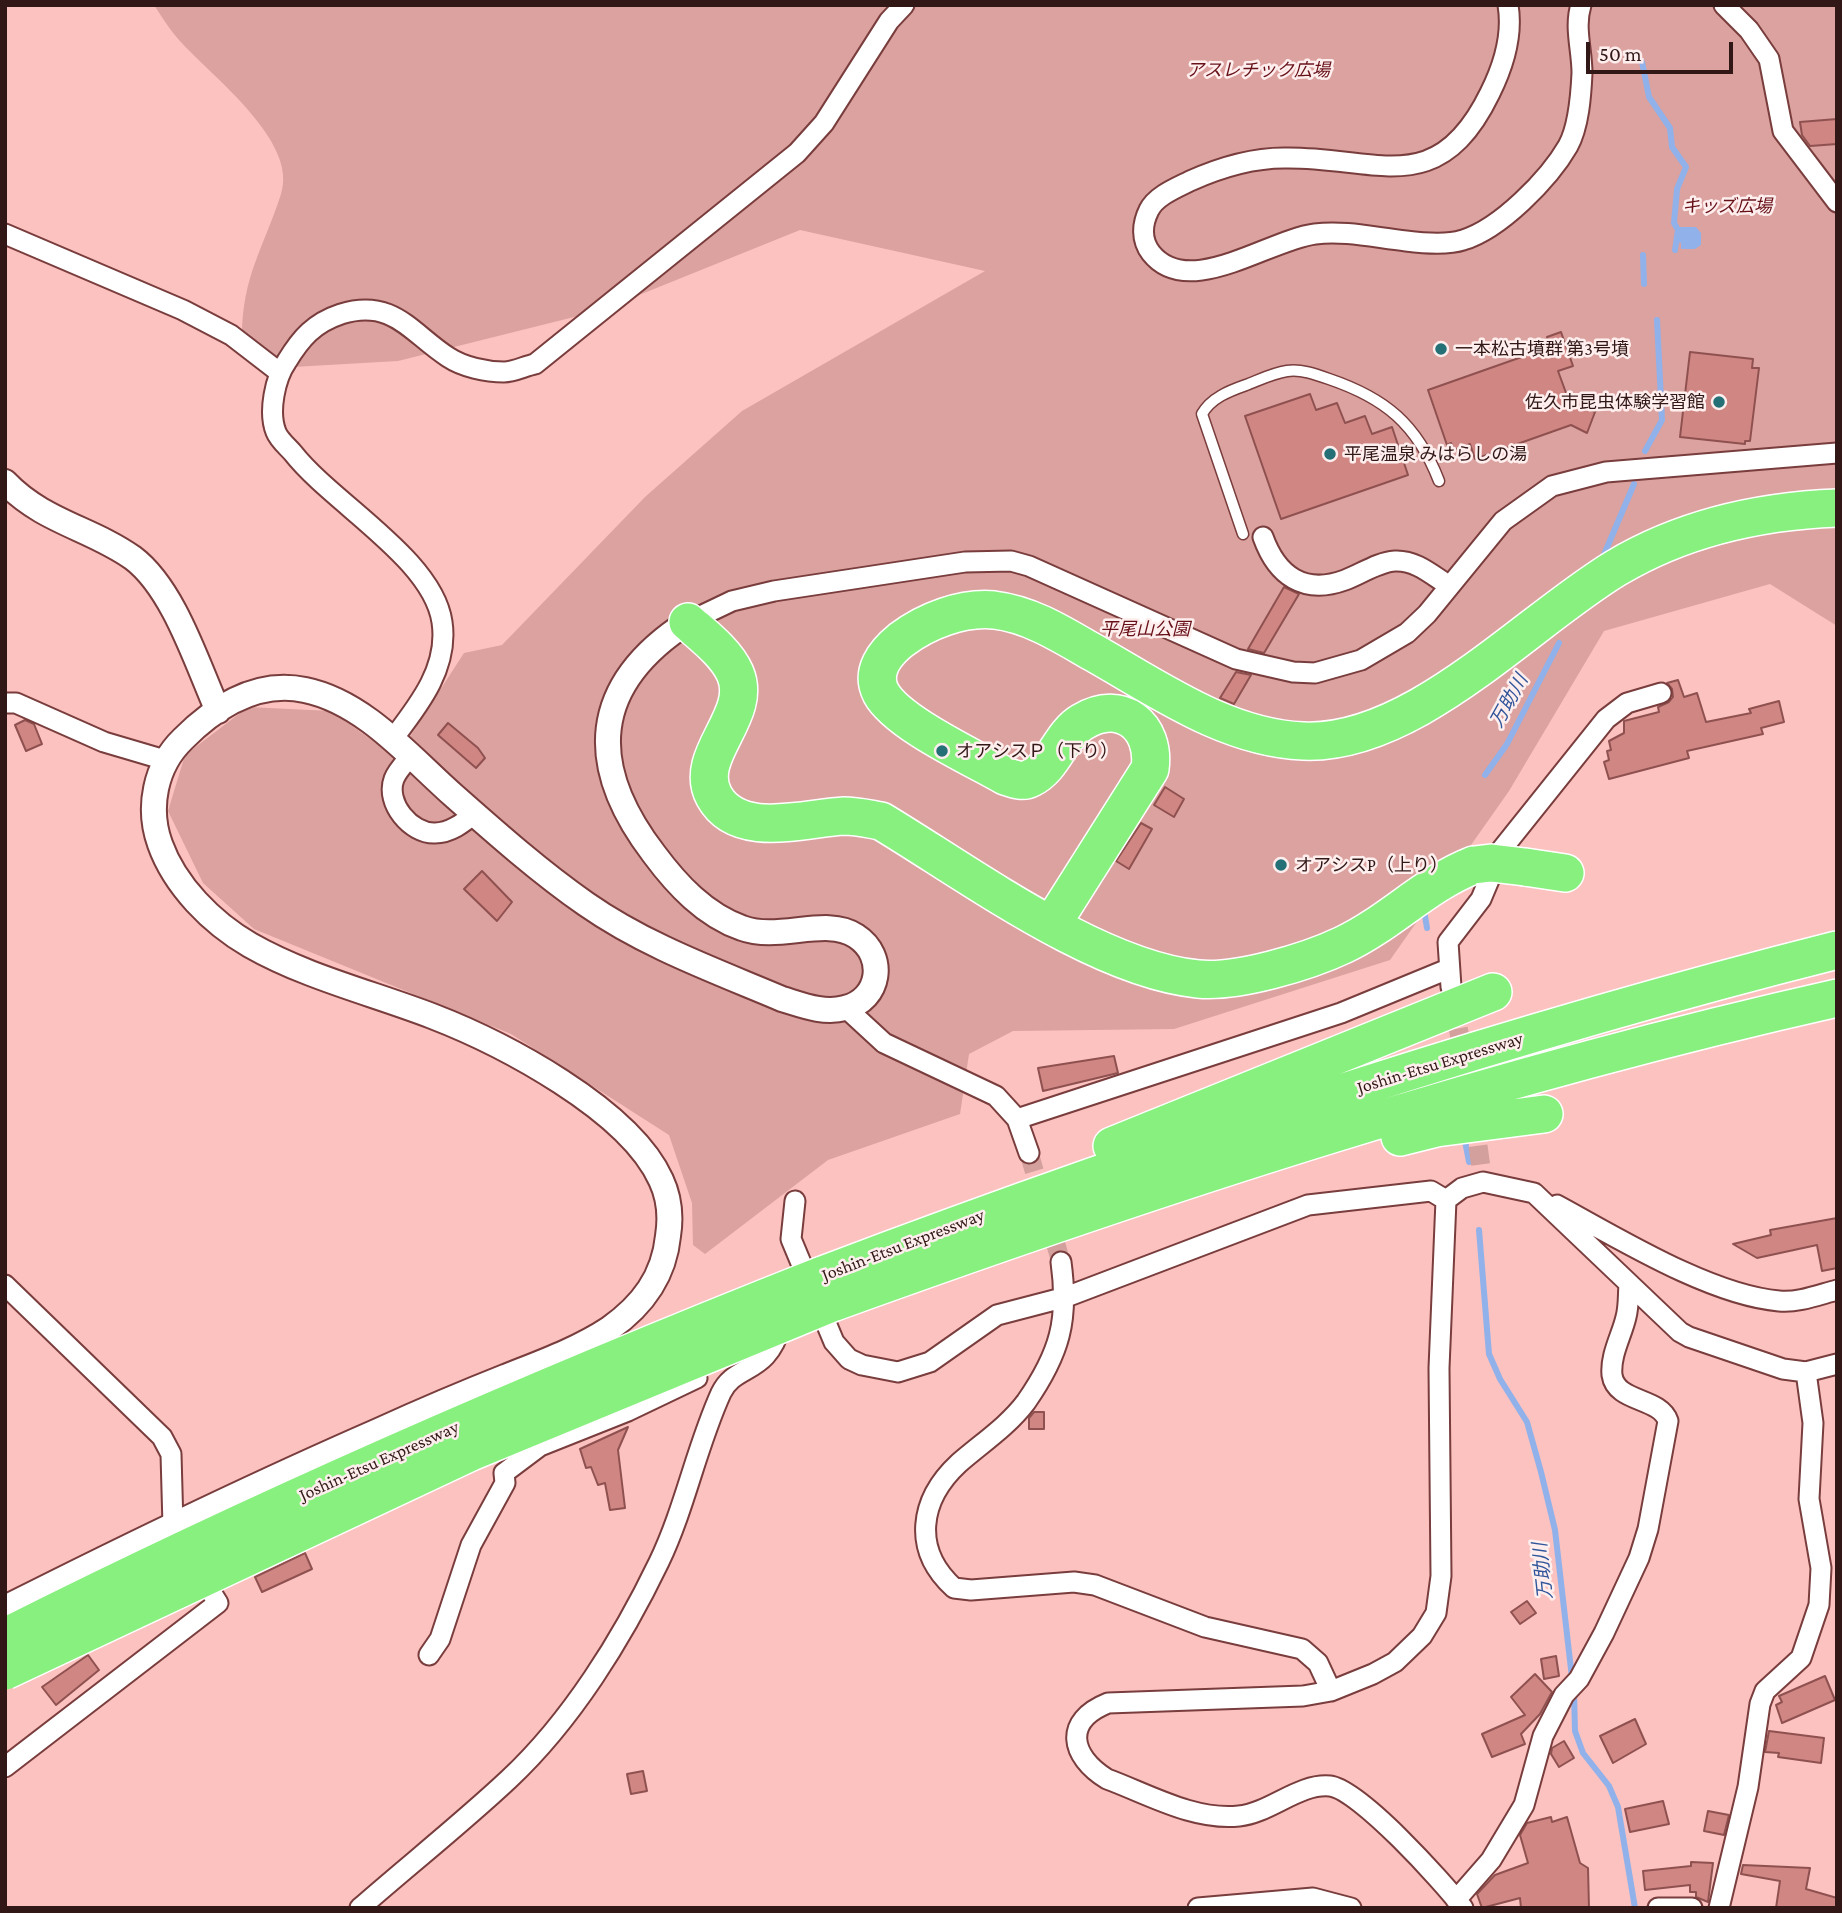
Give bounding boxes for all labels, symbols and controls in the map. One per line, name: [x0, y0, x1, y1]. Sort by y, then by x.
scale bar: [1590, 28, 1737, 72]
text: 50 m: [1599, 42, 1642, 66]
park label: アスレチック広場: [1186, 59, 1330, 81]
park label: キッズ広場: [1682, 195, 1772, 217]
place label: 一本松古墳群 第3号墳: [1455, 338, 1629, 360]
marker: 一本松古墳群 第3号墳: [1433, 341, 1449, 357]
place label: 佐久市昆虫体験学習館: [1525, 391, 1705, 413]
marker: 佐久市昆虫体験学習館: [1711, 394, 1727, 410]
place label: 平尾温泉 みはらしの湯: [1344, 443, 1527, 465]
marker: 平尾温泉 みはらしの湯: [1322, 446, 1338, 462]
park label: 平尾山公園: [1100, 618, 1190, 640]
water label: 万助川: [1485, 671, 1533, 731]
place label: オアシスＰ（下り）: [956, 740, 1118, 762]
marker: オアシスＰ（下り）: [934, 743, 950, 759]
place label: オアシスP（上り）: [1295, 854, 1448, 876]
marker: オアシスP（上り）: [1273, 857, 1289, 873]
street label: Joshin-Etsu Expressway: [1354, 1027, 1526, 1099]
street label: Joshin-Etsu Expressway: [819, 1204, 987, 1286]
street label: Joshin-Etsu Expressway: [296, 1416, 462, 1506]
water label: 万助川: [1529, 1541, 1557, 1601]

